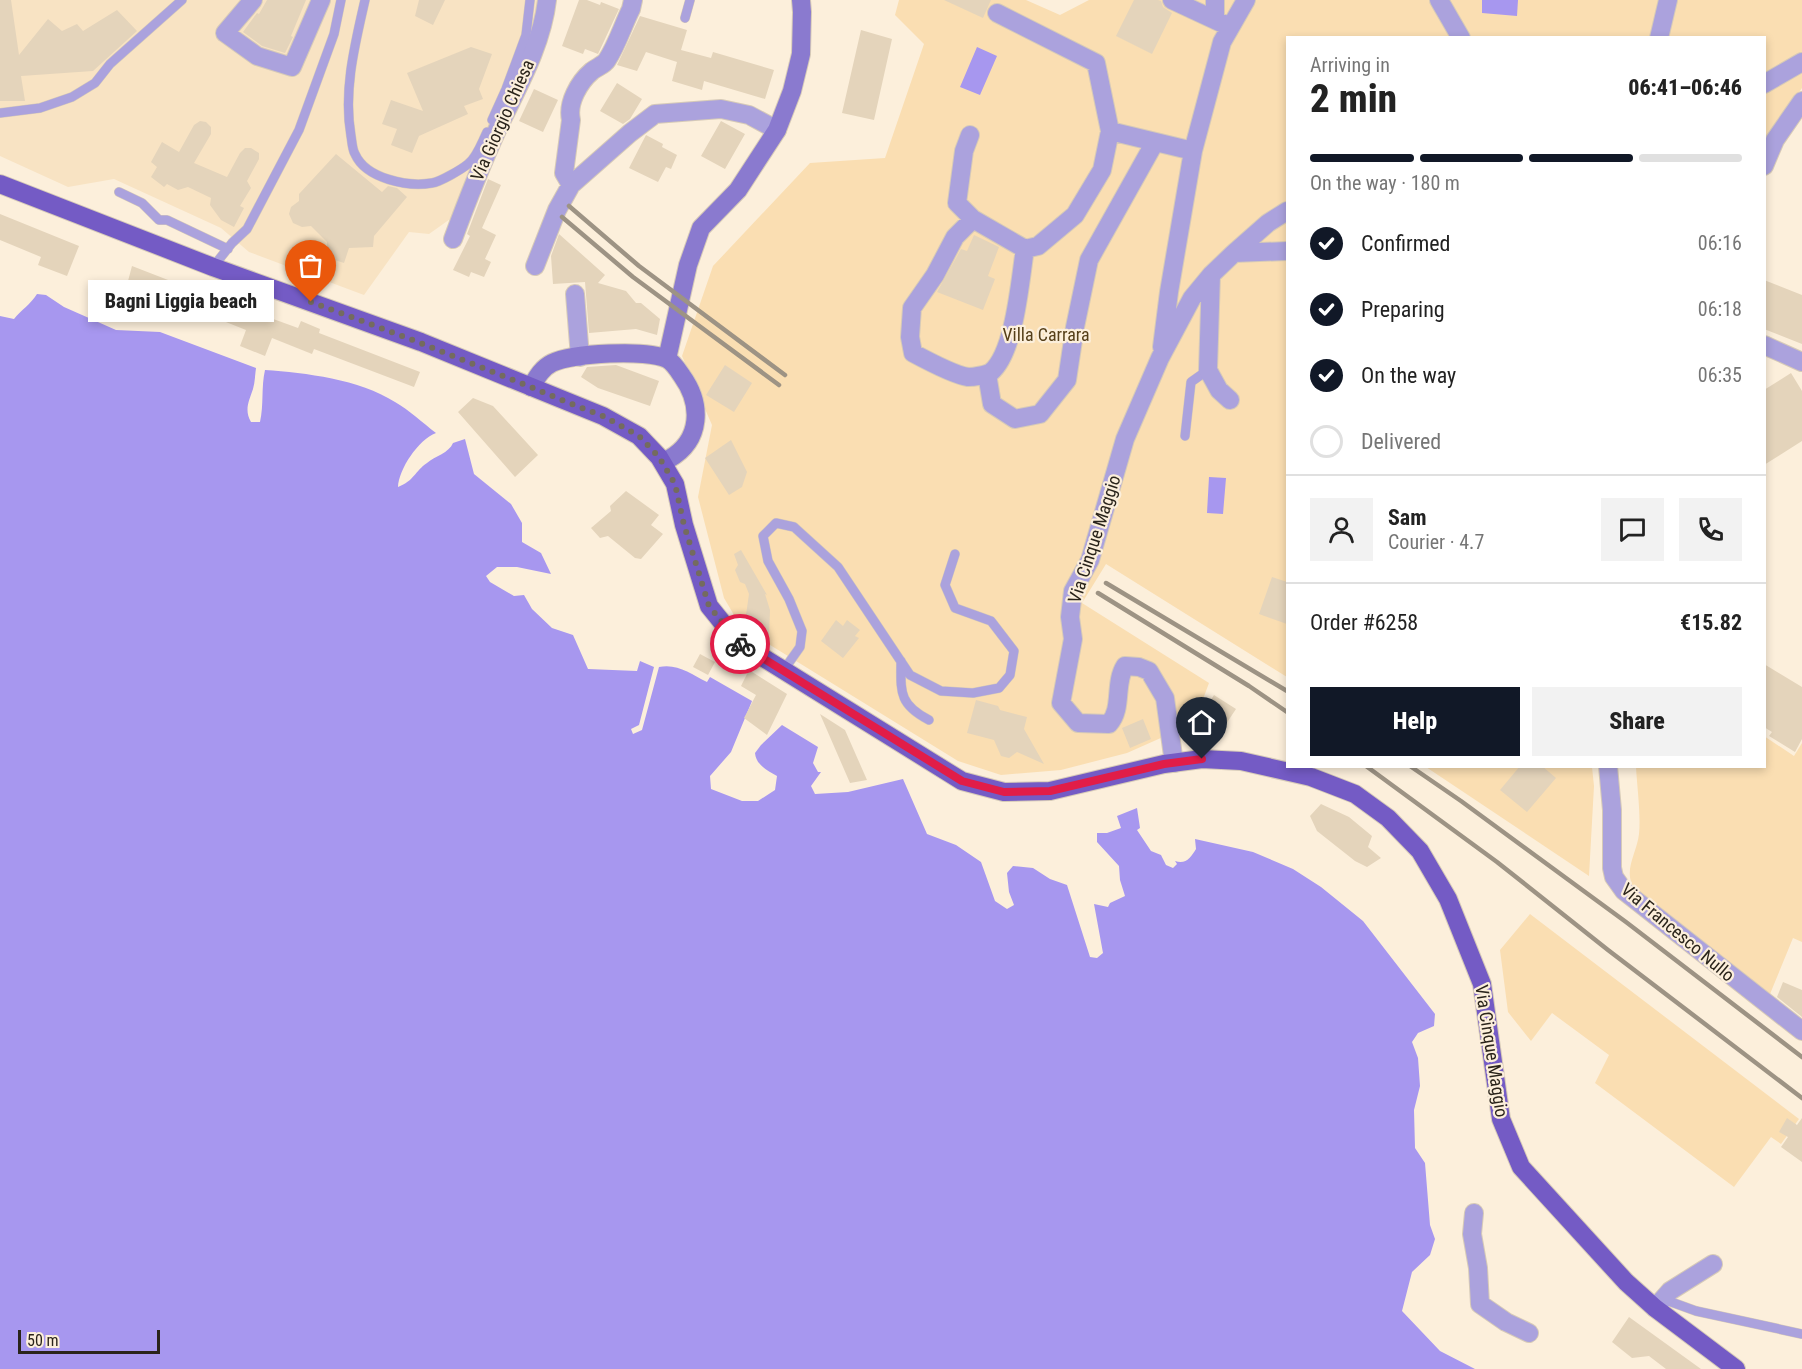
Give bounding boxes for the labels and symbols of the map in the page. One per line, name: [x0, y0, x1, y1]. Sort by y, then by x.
street label: Via Giorgio Chiesa: [466, 56, 538, 184]
pin: [285, 240, 336, 302]
callout: Bagni Liggia beach: [89, 281, 275, 323]
park label: Villa Carrara: [1002, 324, 1090, 345]
street label: Via Cinque Maggio: [1063, 472, 1125, 606]
courier: [710, 614, 770, 674]
pin: [1176, 697, 1227, 759]
street label: Via Francesco Nullo: [1617, 878, 1739, 986]
street label: Via Cinque Maggio: [1471, 983, 1513, 1119]
scale bar: [18, 1327, 160, 1354]

